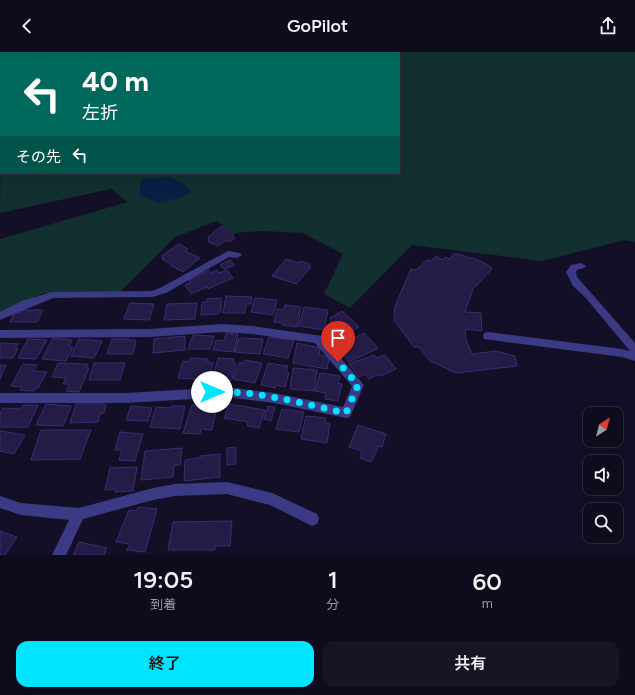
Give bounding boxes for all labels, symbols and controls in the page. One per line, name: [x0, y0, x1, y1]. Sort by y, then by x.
icon: back: [16, 15, 38, 37]
text: GoPilot: [287, 15, 348, 37]
icon: share: [597, 15, 619, 37]
text: 40 m: [82, 64, 149, 98]
icon: left: [16, 68, 68, 120]
text: 左折: [82, 102, 118, 124]
icon: left: [69, 144, 91, 166]
text: その先: [16, 148, 61, 166]
pin: [321, 321, 355, 362]
icon: arrive: [327, 327, 349, 349]
position arrow: [191, 371, 233, 413]
north arrow: [583, 407, 623, 447]
map controls: [583, 407, 623, 543]
button: sound: [583, 455, 623, 495]
button: search: [583, 503, 623, 543]
text: 19:05: [133, 565, 193, 594]
text: 1: [328, 565, 338, 594]
text: 60: [473, 567, 502, 596]
text: m: [482, 596, 493, 611]
text: 到着: [150, 597, 176, 612]
text: 分: [326, 597, 339, 612]
button: 終了: [16, 641, 314, 687]
button: 共有: [322, 641, 619, 687]

